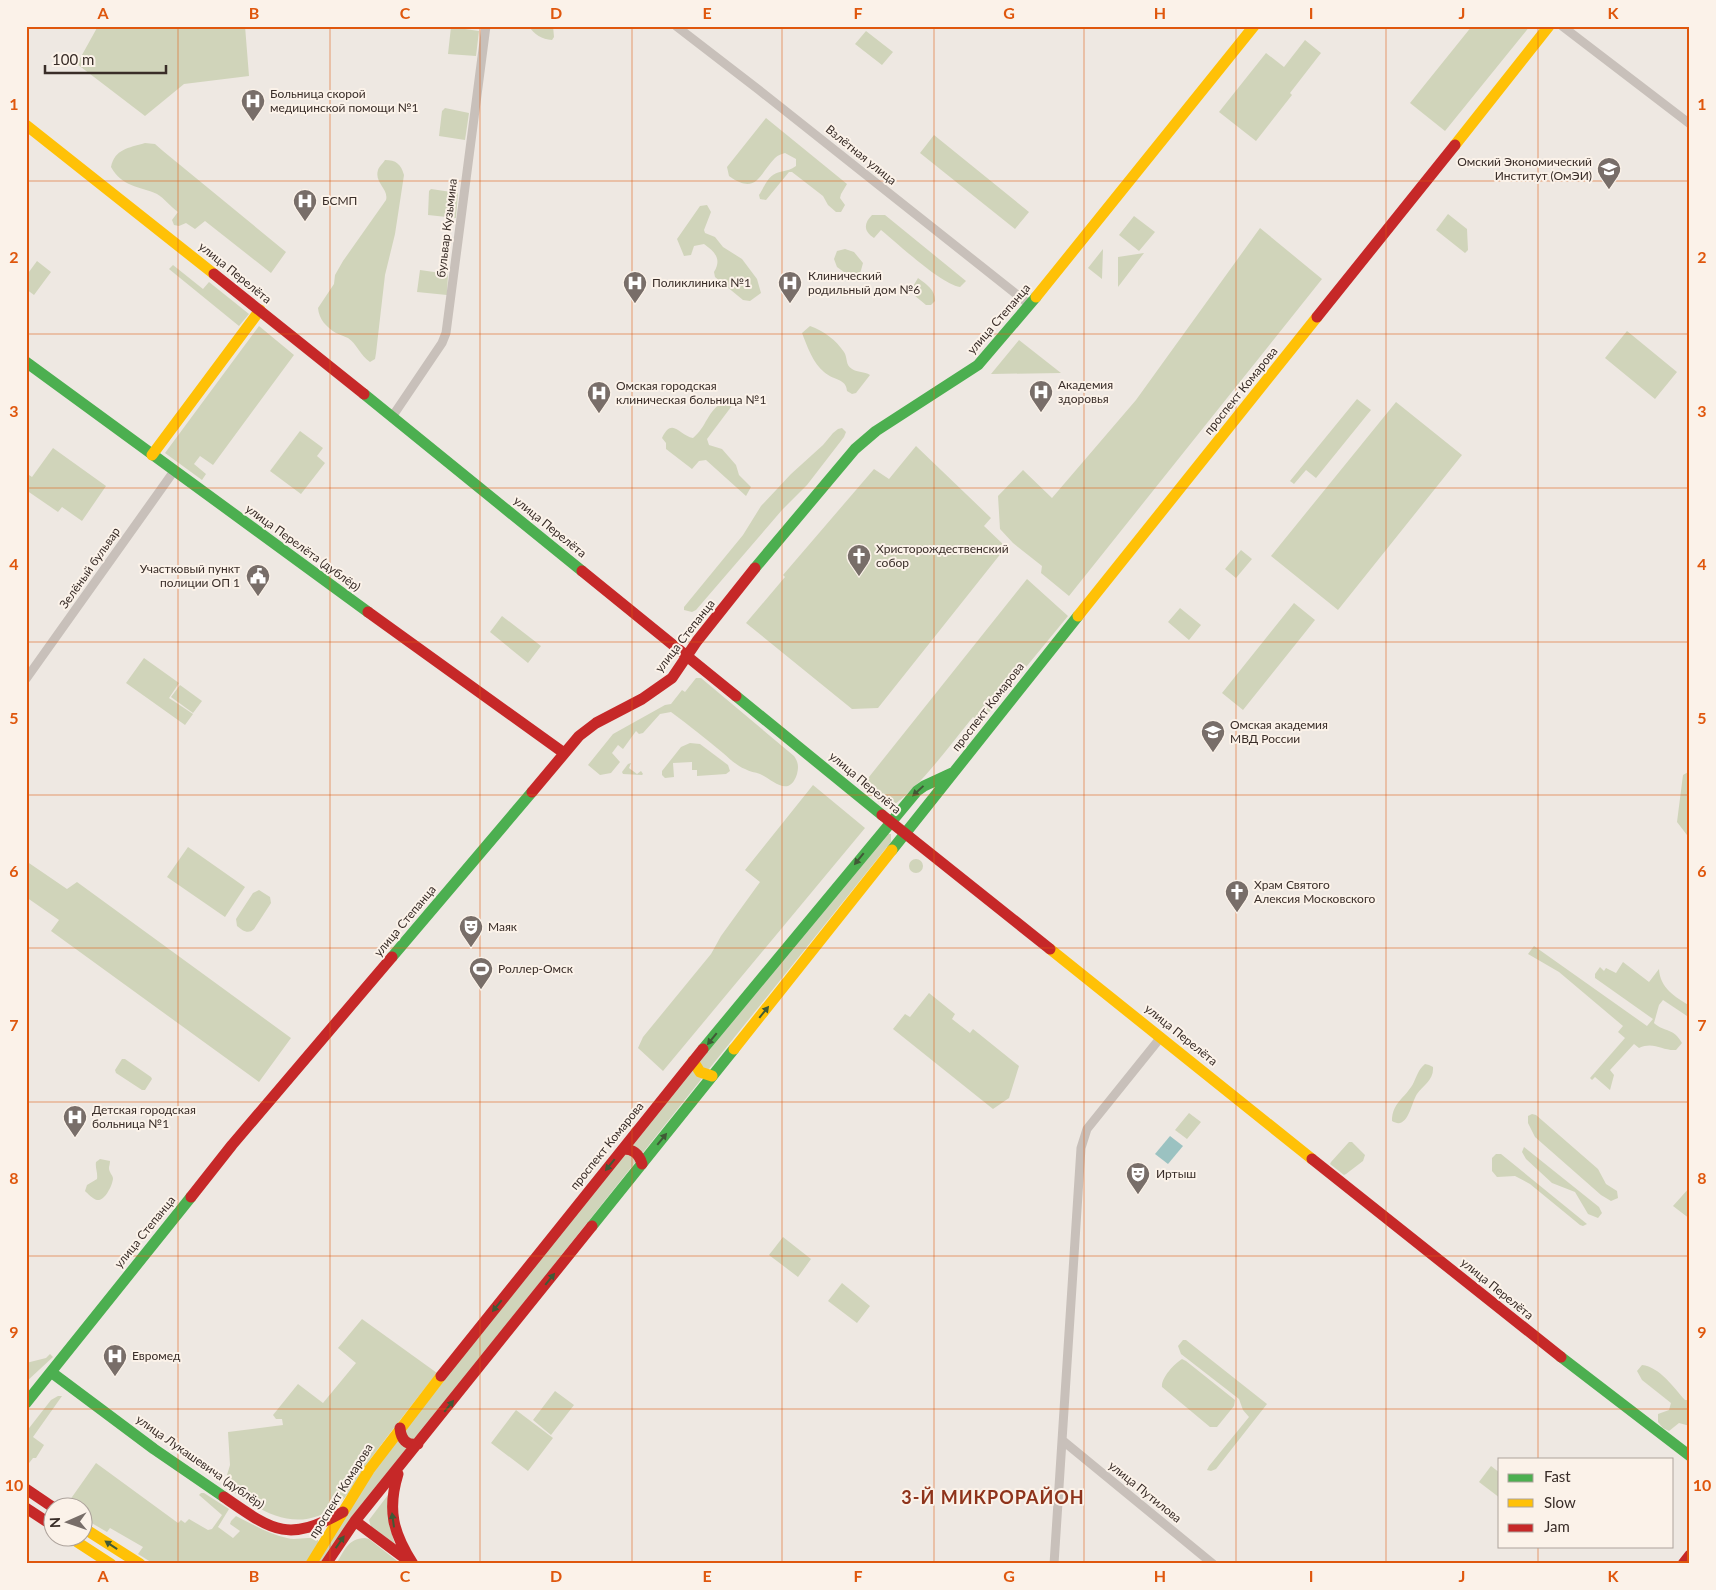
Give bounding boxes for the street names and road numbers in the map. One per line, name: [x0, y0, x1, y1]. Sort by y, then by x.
street label: Взлётная улица: [823, 122, 900, 188]
street label: бульвар Кузьмина: [433, 178, 460, 278]
street label: улица Перелёта: [196, 239, 275, 307]
street label: улица Степанца: [964, 280, 1033, 357]
street label: проспект Комарова: [1201, 344, 1281, 438]
street label: улица Перелёта: [511, 493, 590, 561]
street label: улица Перелёта (дублёр): [243, 501, 364, 594]
street label: Зелёный бульвар: [56, 524, 123, 611]
street label: улица Степанца: [651, 596, 718, 675]
street label: проспект Комарова: [948, 659, 1027, 754]
street label: улица Перелёта: [826, 748, 904, 817]
street label: улица Степанца: [370, 882, 439, 959]
street label: улица Перелёта: [1142, 1001, 1221, 1069]
street label: проспект Комарова: [567, 1099, 647, 1193]
street label: улица Степанца: [111, 1193, 178, 1271]
street label: улица Перелёта: [1458, 1255, 1537, 1323]
street label: улица Лукашевича (дублёр): [133, 1411, 267, 1512]
street label: проспект Комарова: [305, 1441, 376, 1541]
street label: улица Путилова: [1106, 1458, 1185, 1526]

